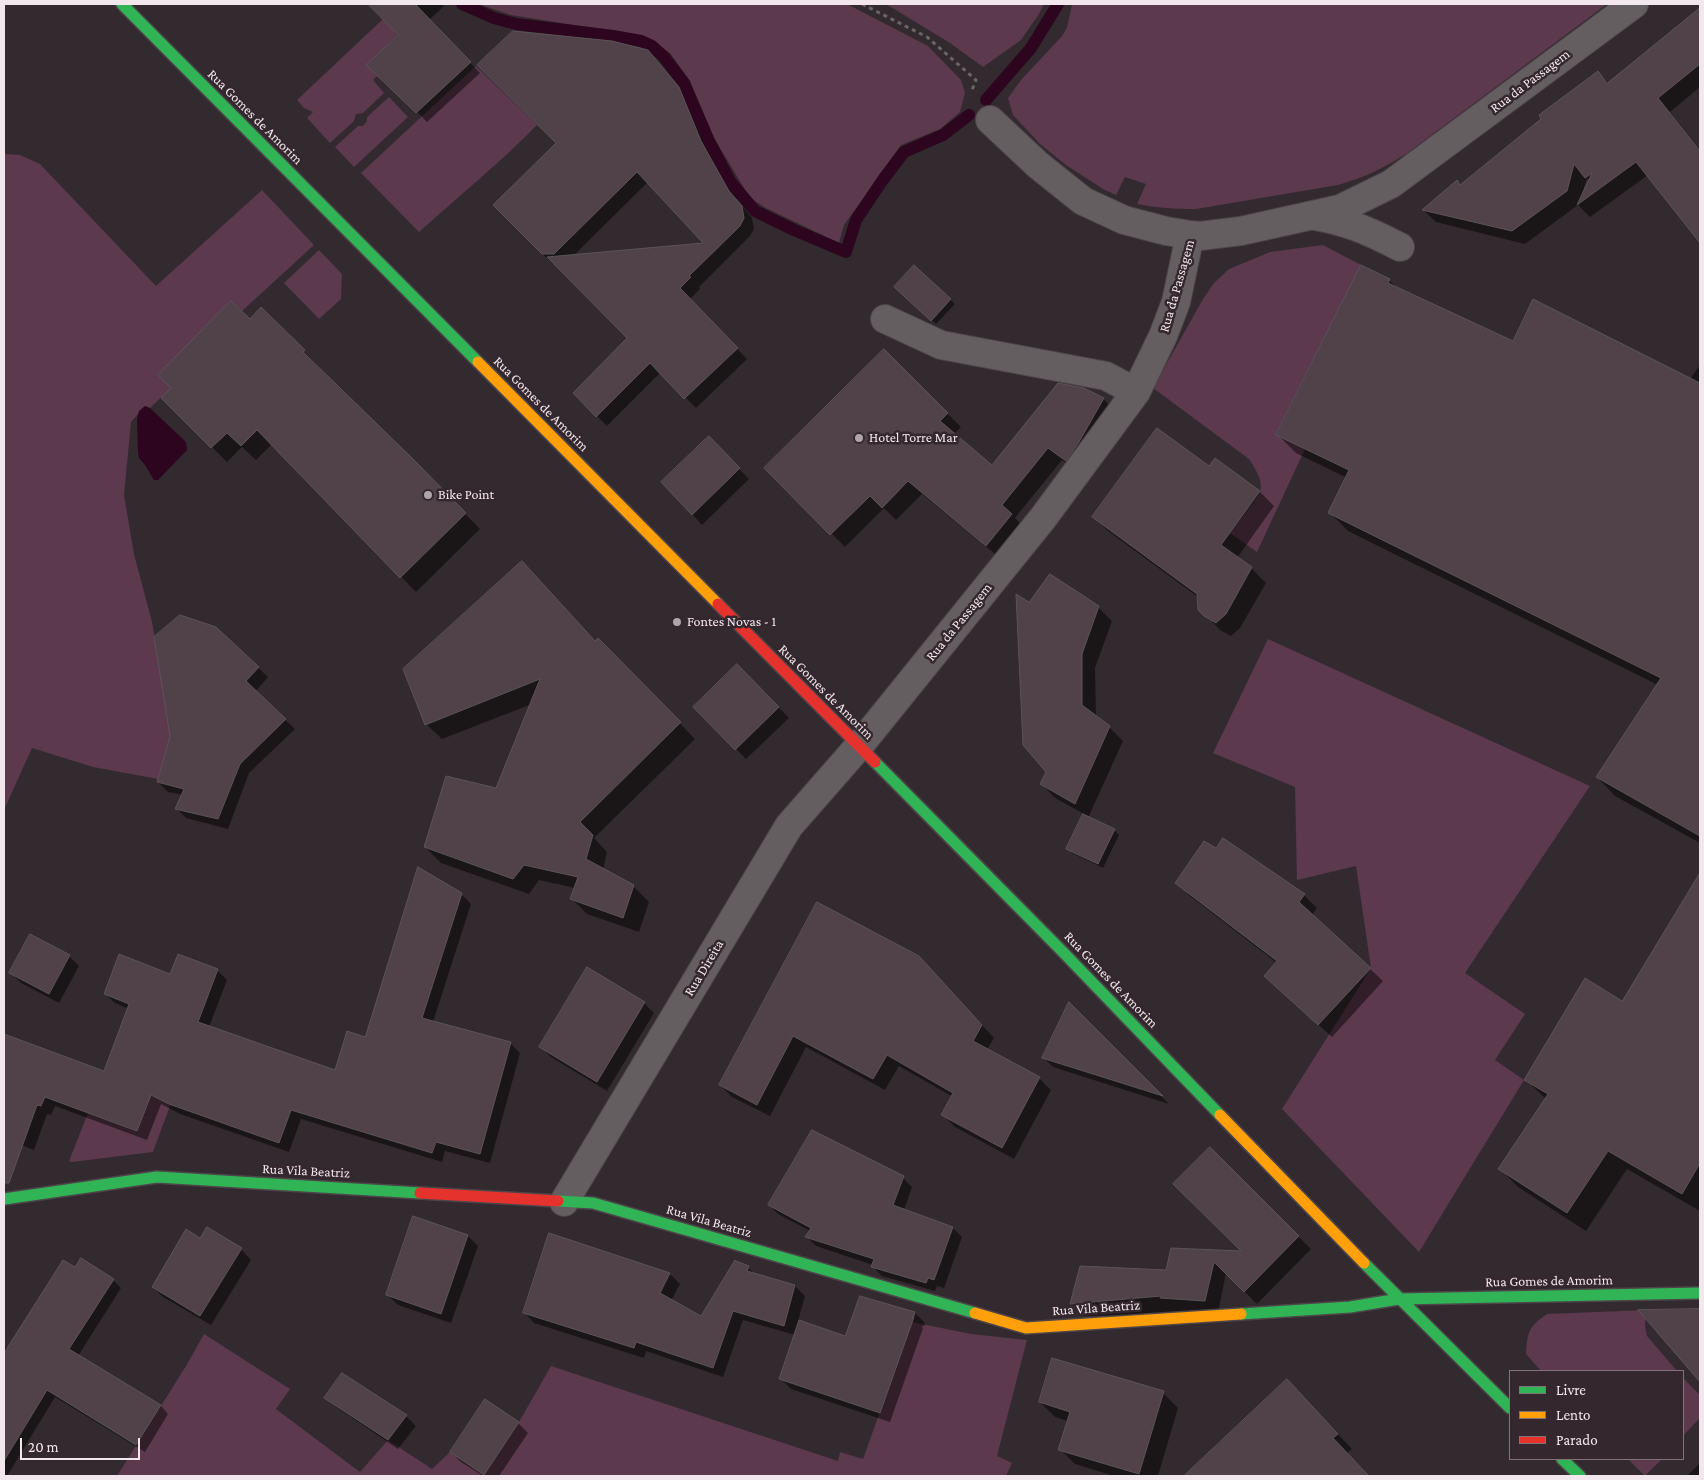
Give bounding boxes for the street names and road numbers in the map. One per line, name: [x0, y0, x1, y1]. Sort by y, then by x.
street label: Rua da Passagem: [1487, 46, 1573, 116]
street label: Rua Gomes de Amorim: [204, 66, 306, 168]
street label: Rua da Passagem: [1156, 238, 1198, 334]
street label: Rua Gomes de Amorim: [490, 353, 592, 455]
street label: Rua da Passagem: [922, 580, 996, 664]
street label: Rua Gomes de Amorim: [775, 641, 877, 743]
street label: Rua Gomes de Amorim: [1061, 928, 1161, 1032]
street label: Rua Direita: [681, 937, 727, 999]
street label: Rua Vila Beatriz: [262, 1160, 350, 1182]
street label: Rua Vila Beatriz: [664, 1201, 754, 1241]
street label: Rua Gomes de Amorim: [1485, 1271, 1613, 1291]
street label: Rua Vila Beatriz: [1052, 1297, 1140, 1319]

